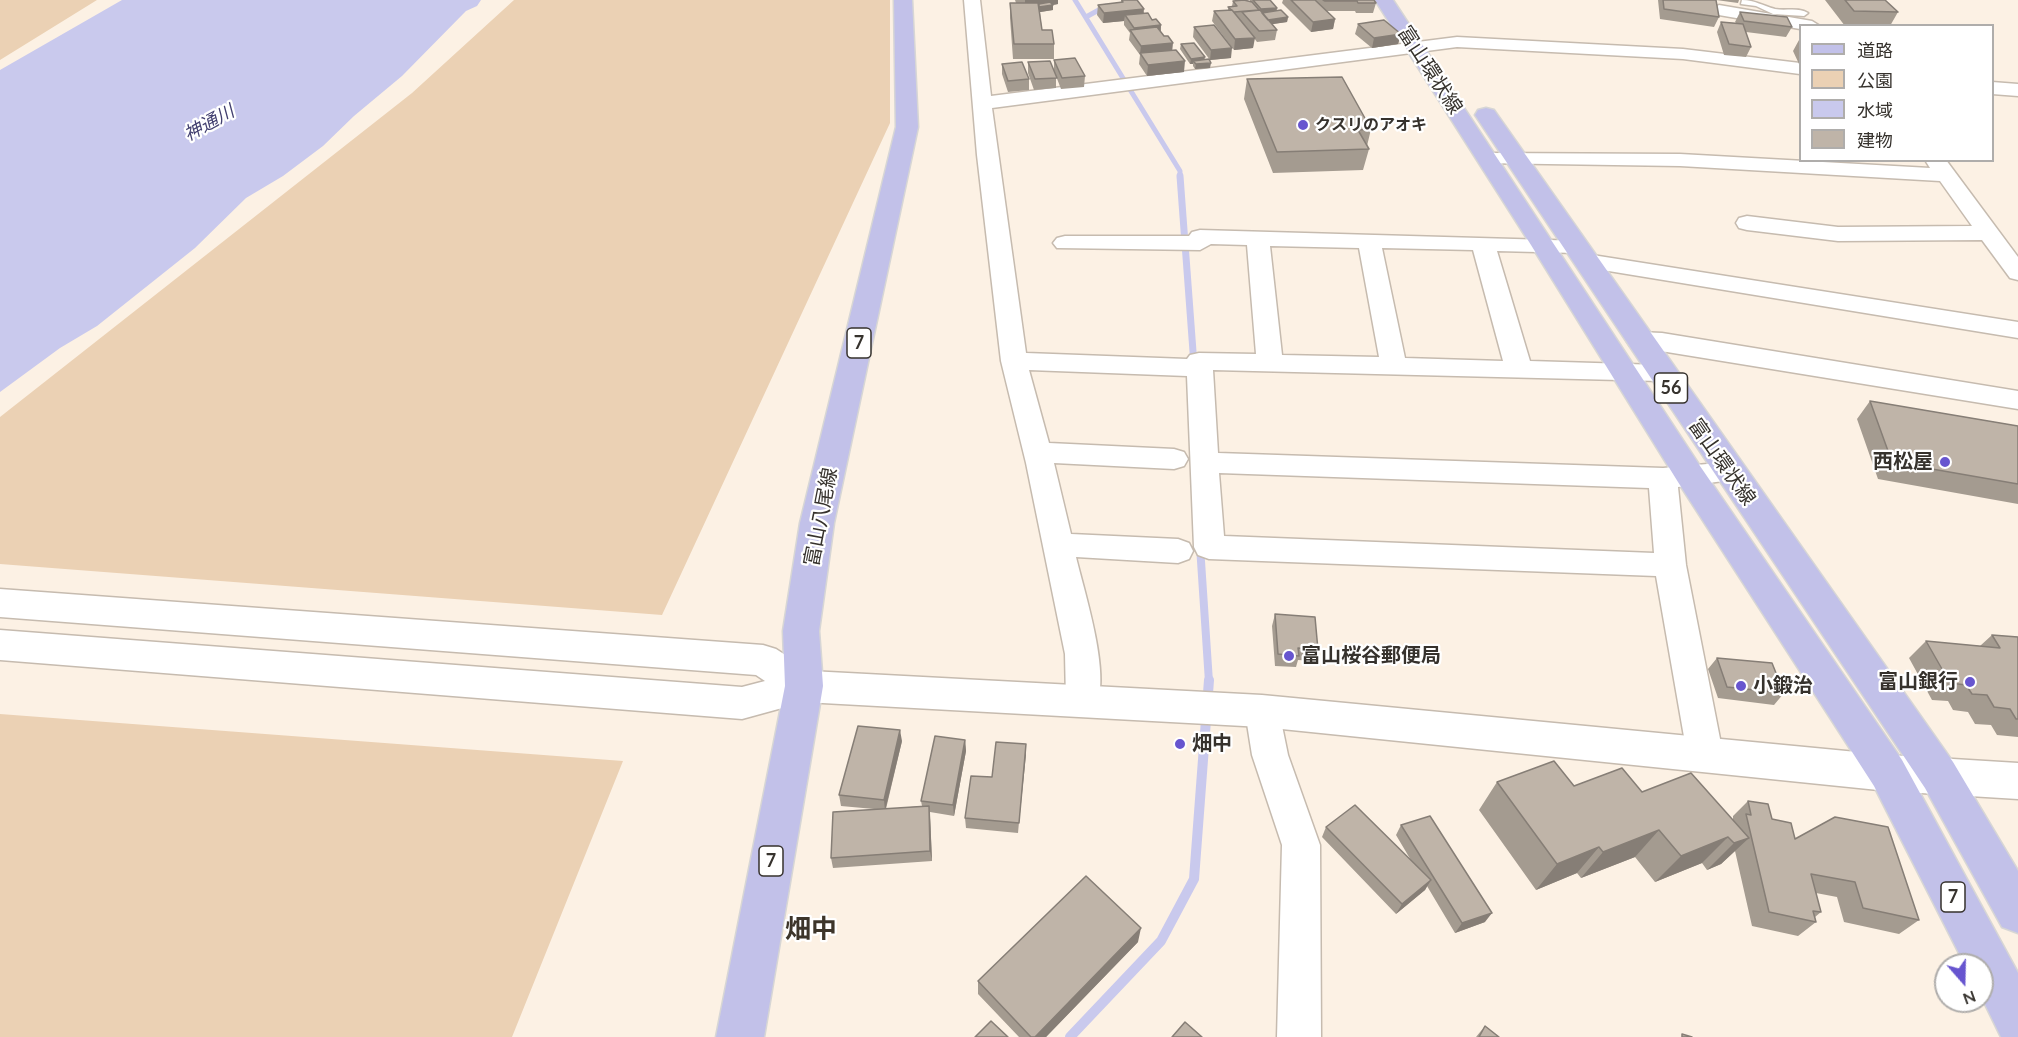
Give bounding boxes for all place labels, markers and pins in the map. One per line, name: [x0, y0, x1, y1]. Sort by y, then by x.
place label: クスリのアオキ: [1315, 115, 1427, 135]
marker: クスリのアオキ: [1296, 118, 1310, 132]
place label: 西松屋: [1873, 450, 1933, 474]
marker: 西松屋: [1938, 455, 1952, 469]
place label: 富山桜谷郵便局: [1301, 644, 1441, 668]
marker: 富山桜谷郵便局: [1282, 649, 1296, 663]
place label: 富山銀行: [1878, 670, 1958, 694]
place label: 小鍛治: [1753, 674, 1813, 698]
marker: 富山銀行: [1963, 675, 1977, 689]
marker: 小鍛治: [1734, 679, 1748, 693]
place label: 畑中: [1192, 732, 1232, 756]
marker: 畑中: [1173, 737, 1187, 751]

